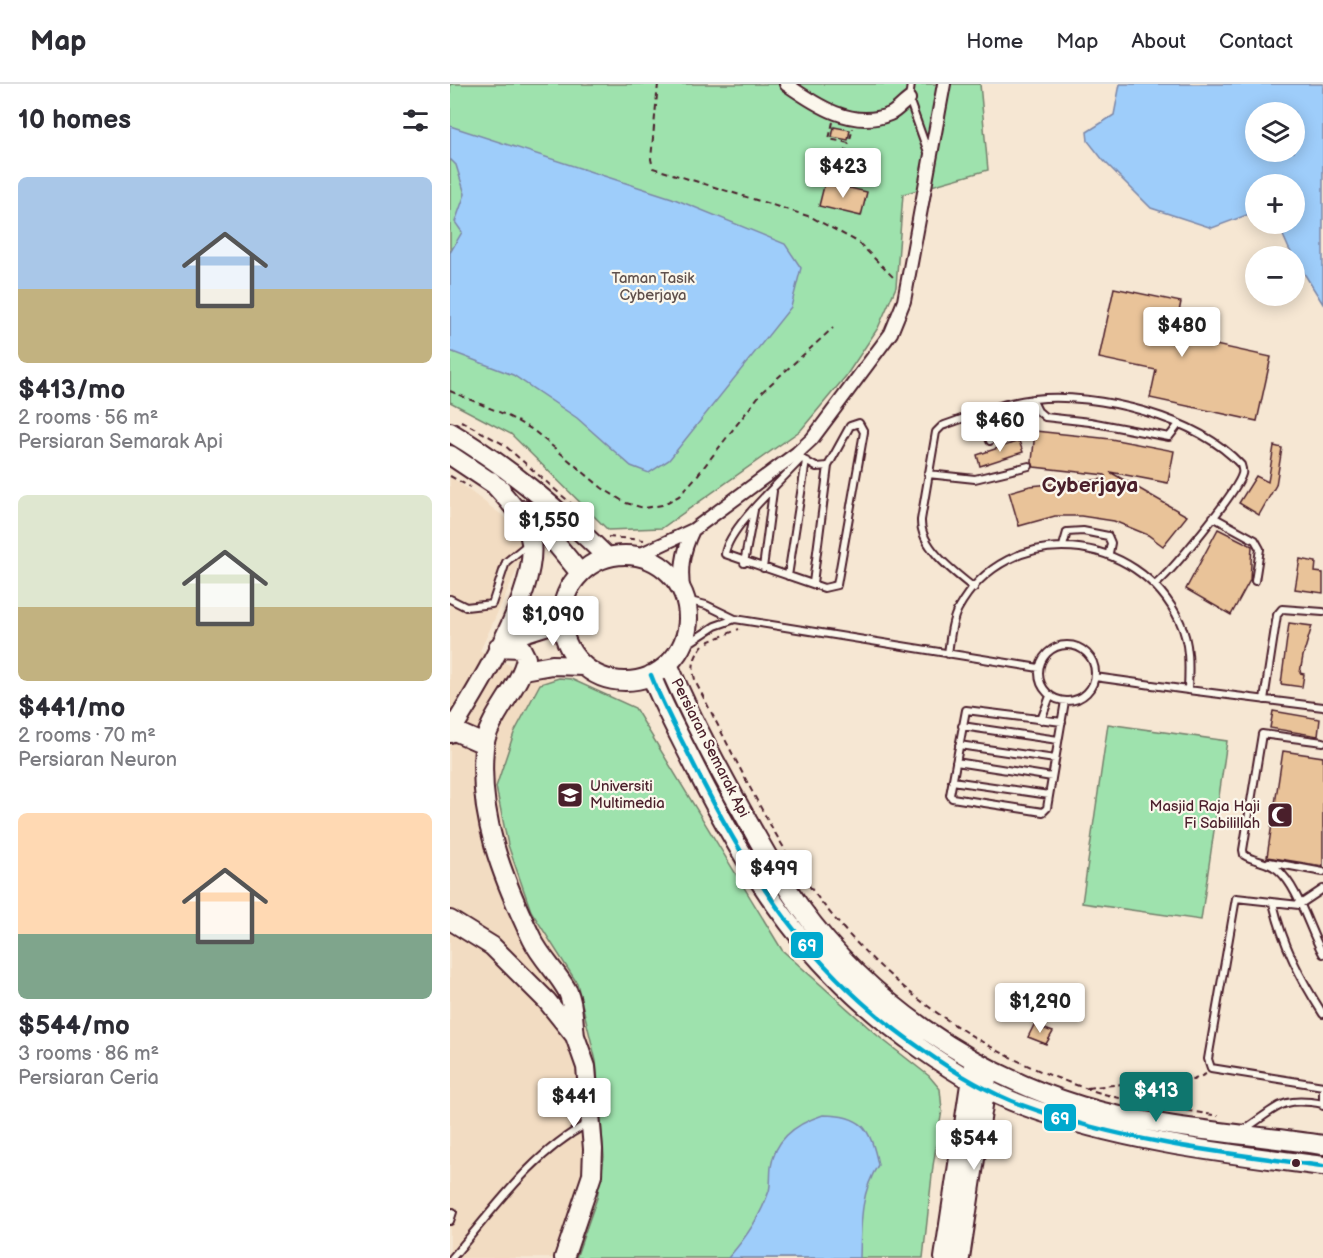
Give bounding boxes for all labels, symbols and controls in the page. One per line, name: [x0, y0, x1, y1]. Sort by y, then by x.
text: Map: [30, 25, 86, 58]
text: Home: [966, 29, 1023, 54]
text: Map: [1056, 29, 1098, 54]
text: About: [1131, 29, 1186, 54]
text: Contact: [1219, 29, 1293, 54]
map controls: [1245, 102, 1305, 306]
button: layers: [1245, 102, 1305, 162]
icon: filters: [399, 104, 432, 137]
text: 10 homes: [18, 105, 131, 136]
pin: $423: [807, 148, 879, 199]
text: $423: [819, 155, 867, 179]
button: +: [1245, 174, 1305, 234]
icon: home: [171, 216, 279, 324]
button: −: [1245, 246, 1305, 306]
park label: Taman Tasik Cyberjaya: [611, 269, 695, 305]
pin: $480: [1146, 307, 1218, 358]
text: $480: [1157, 314, 1207, 338]
text: $413/mo: [18, 375, 125, 406]
pin: $460: [964, 402, 1036, 453]
text: 2 rooms · 56 m²: [18, 406, 158, 430]
text: $460: [975, 409, 1025, 433]
text: Persiaran Semarak Api: [18, 430, 223, 454]
district label: Cyberjaya: [1042, 473, 1138, 498]
pin: $1,550: [500, 502, 598, 553]
text: $1,550: [518, 509, 580, 533]
icon: home: [171, 534, 279, 642]
pin: $1,090: [504, 596, 602, 647]
text: $1,090: [522, 603, 584, 627]
street label: Persiaran Semarak Api: [667, 675, 753, 821]
text: $441/mo: [18, 693, 125, 724]
text: 2 rooms · 70 m²: [18, 724, 156, 748]
text: Persiaran Neuron: [18, 748, 177, 772]
place label: Universiti Multimedia: [590, 777, 665, 813]
school or university icon: Universiti Multimedia: [555, 780, 585, 810]
place label: Masjid Raja Haji Fi Sabilillah: [1150, 797, 1260, 833]
mosque icon: Masjid Raja Haji Fi Sabilillah: [1265, 800, 1295, 830]
pin: $499: [738, 850, 810, 901]
icon: home: [171, 852, 279, 960]
text: $499: [750, 857, 798, 881]
line badge: 69: [790, 931, 824, 959]
text: 69: [797, 937, 817, 956]
pin: $1,290: [991, 983, 1089, 1034]
text: $1,290: [1009, 990, 1071, 1014]
text: $544/mo: [18, 1011, 130, 1042]
text: 3 rooms · 86 m²: [18, 1042, 159, 1066]
text: Persiaran Ceria: [18, 1066, 159, 1090]
pin: $413: [1120, 1072, 1192, 1123]
pin: $441: [538, 1078, 610, 1129]
text: $413: [1134, 1079, 1178, 1103]
text: $441: [552, 1085, 596, 1109]
line badge: 69: [1043, 1103, 1077, 1132]
text: 69: [1050, 1110, 1070, 1129]
pin: $544: [938, 1120, 1010, 1171]
text: $544: [950, 1127, 998, 1151]
unlabelled marker: [1290, 1157, 1302, 1169]

